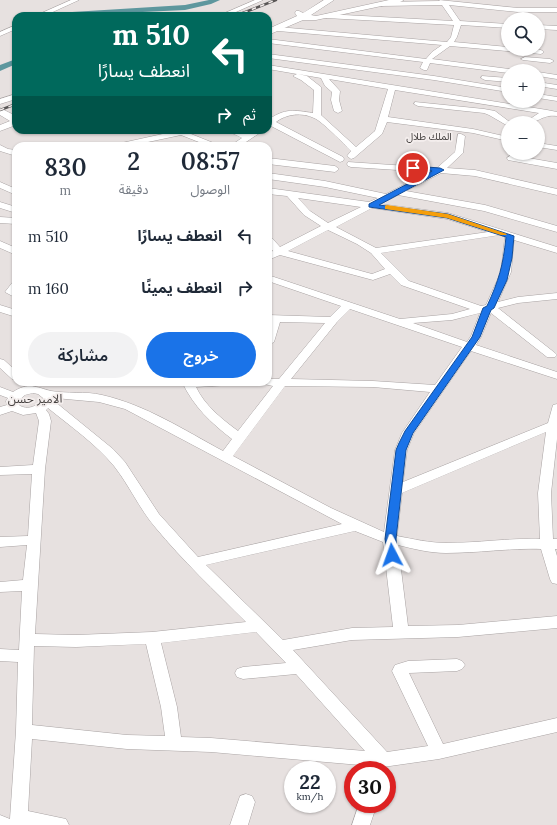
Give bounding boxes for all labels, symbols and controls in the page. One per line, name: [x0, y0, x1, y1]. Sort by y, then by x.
map controls: [501, 12, 545, 160]
button: search: [501, 12, 545, 56]
text: 510 m: [113, 17, 190, 53]
icon: left: [204, 28, 256, 80]
text: انعطف يسارًا: [98, 59, 190, 82]
button: +: [501, 64, 545, 108]
icon: right: [213, 104, 235, 126]
text: ثم: [243, 105, 256, 124]
button: −: [501, 116, 545, 160]
district label: الملك طلال: [406, 130, 452, 143]
text: 2: [127, 146, 140, 177]
text: 08:57: [181, 146, 240, 177]
pin: [396, 151, 430, 185]
text: 830: [44, 152, 87, 183]
icon: arrive: [402, 157, 424, 179]
text: دقيقة: [119, 181, 148, 198]
text: الوصول: [190, 181, 230, 198]
text: m: [60, 182, 71, 199]
icon: left: [234, 225, 256, 247]
text: انعطف يسارًا: [137, 226, 222, 245]
text: 510 m: [28, 227, 68, 246]
icon: right: [234, 277, 256, 299]
text: انعطف يمينًا: [141, 278, 222, 297]
text: 160 m: [28, 279, 69, 298]
button: مشاركة: [28, 332, 138, 378]
button: خروج: [146, 332, 256, 378]
district label: الامير حسن: [8, 391, 62, 406]
position arrow: [371, 534, 413, 576]
speed limit sign: 30: [344, 761, 396, 813]
text: 22: [299, 769, 321, 794]
text: km/h: [296, 790, 324, 803]

